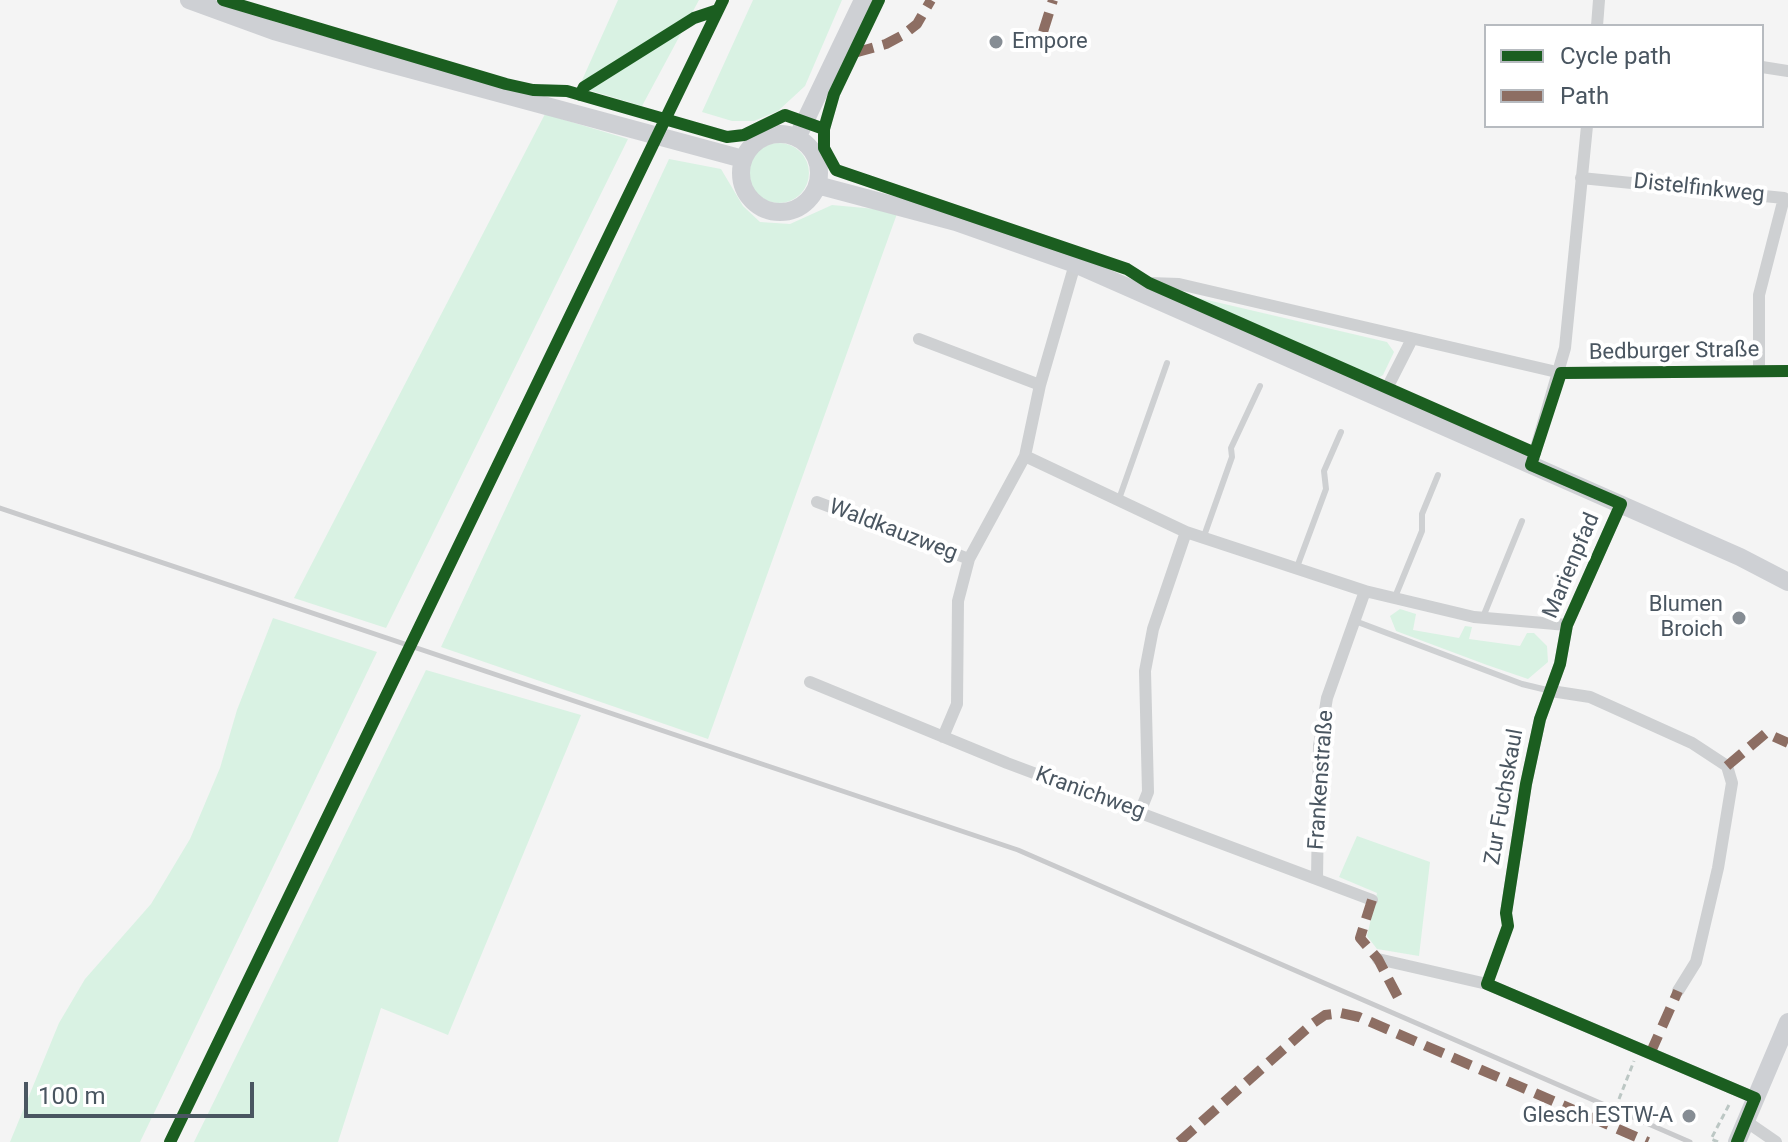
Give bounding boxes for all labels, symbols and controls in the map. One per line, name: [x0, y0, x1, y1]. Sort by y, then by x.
legend: [1484, 24, 1764, 128]
place label: Empore: [1012, 29, 1088, 55]
marker: Empore: [987, 33, 1005, 51]
text: Cycle path: [1560, 42, 1672, 70]
text: Path: [1560, 82, 1609, 110]
street label: Distelfinkweg: [1632, 169, 1766, 209]
street label: Bedburger Straße: [1589, 337, 1759, 367]
street label: Waldkauzweg: [825, 494, 961, 568]
street label: Marienpfad: [1538, 509, 1606, 623]
place label: Blumen Broich: [1649, 592, 1723, 644]
marker: Blumen Broich: [1730, 609, 1748, 627]
street label: Frankenstraße: [1304, 709, 1340, 851]
street label: Zur Fuchskaul: [1480, 727, 1530, 867]
street label: Kranichweg: [1032, 762, 1148, 826]
scale bar: [28, 1066, 258, 1116]
text: 100 m: [38, 1082, 105, 1110]
place label: Glesch ESTW-A: [1522, 1103, 1673, 1129]
marker: Glesch ESTW-A: [1680, 1107, 1698, 1125]

